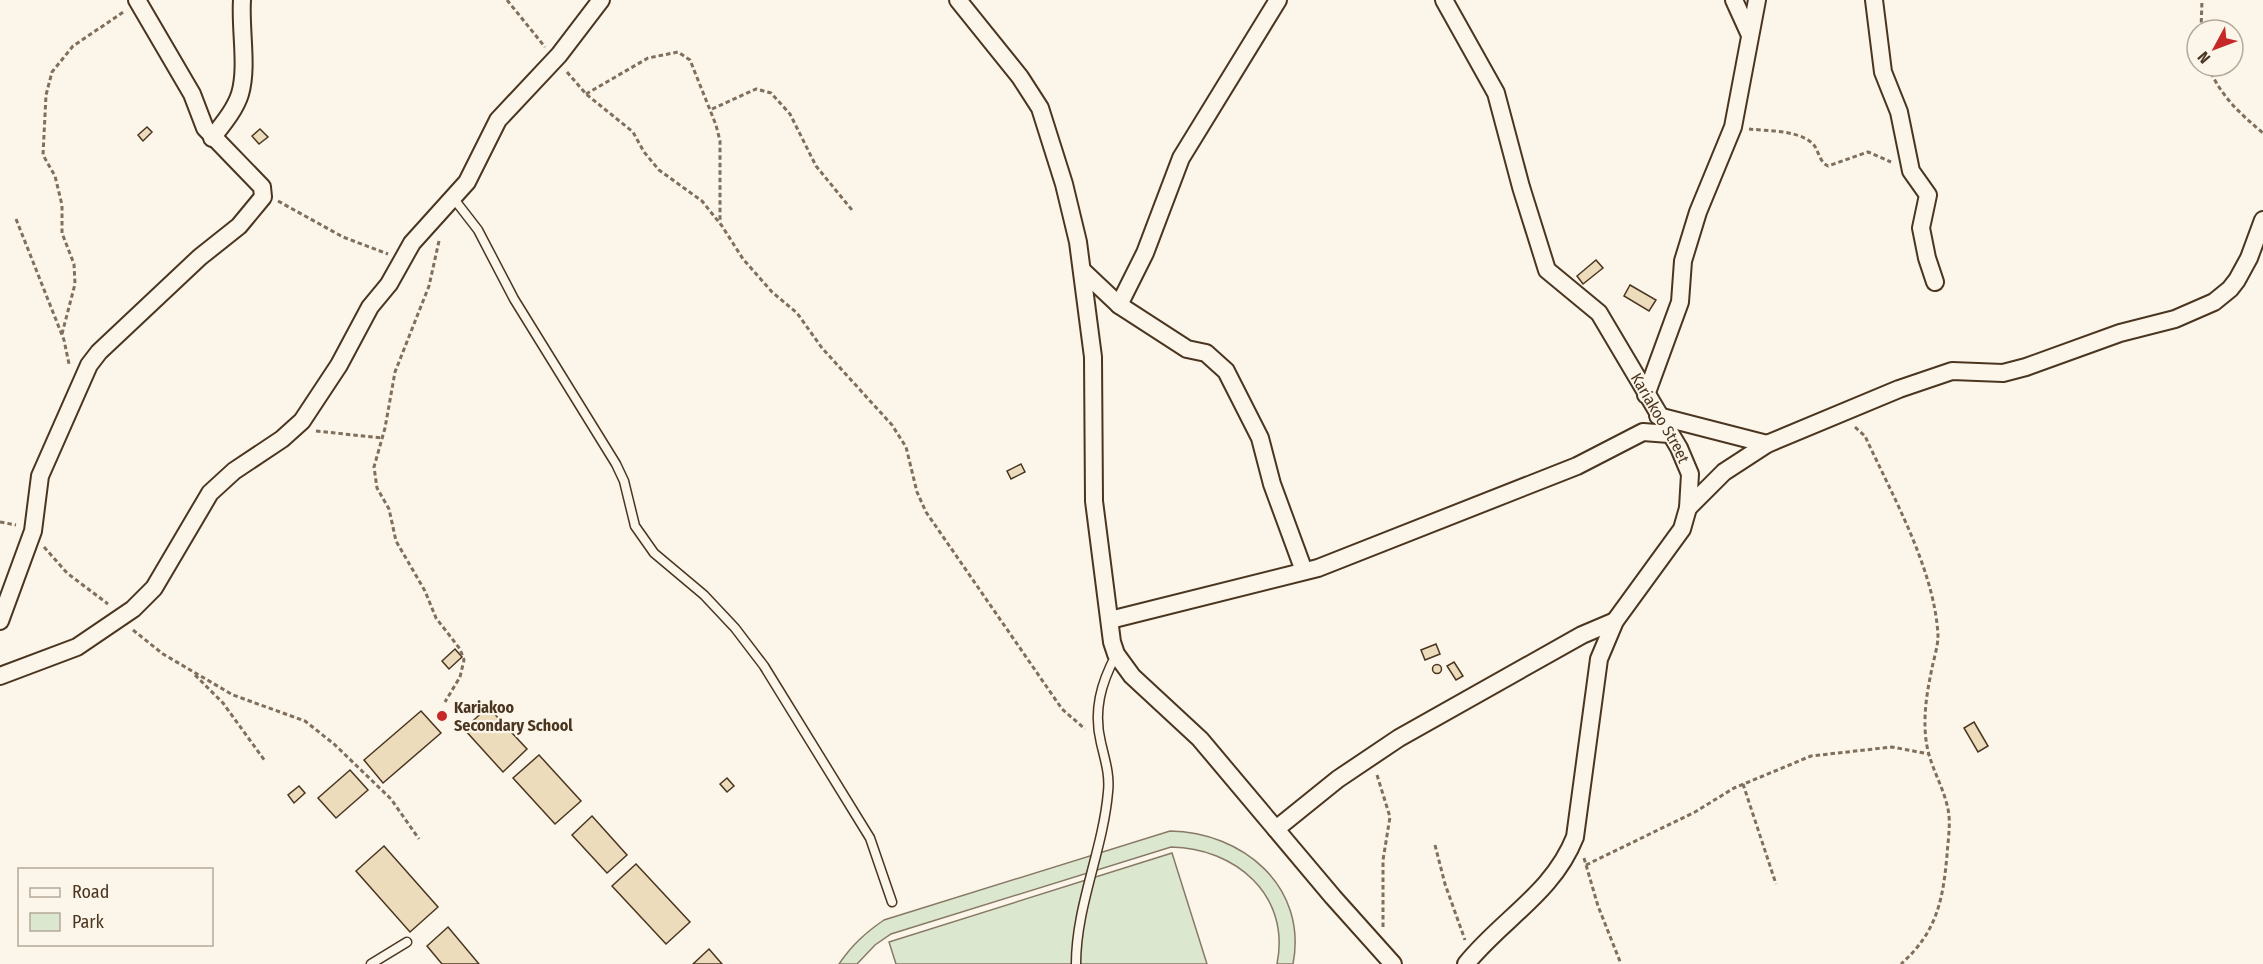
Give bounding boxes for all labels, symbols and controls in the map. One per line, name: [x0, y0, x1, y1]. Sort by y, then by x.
north arrow: [2185, 18, 2245, 78]
text: N: [2194, 48, 2214, 67]
street label: Kariakoo Street: [1627, 370, 1694, 467]
place label: Kariakoo Secondary School: [454, 698, 573, 735]
marker: Kariakoo Secondary School: [435, 709, 449, 723]
legend: [18, 868, 213, 946]
text: Road: [72, 881, 109, 903]
text: Park: [72, 911, 105, 933]

